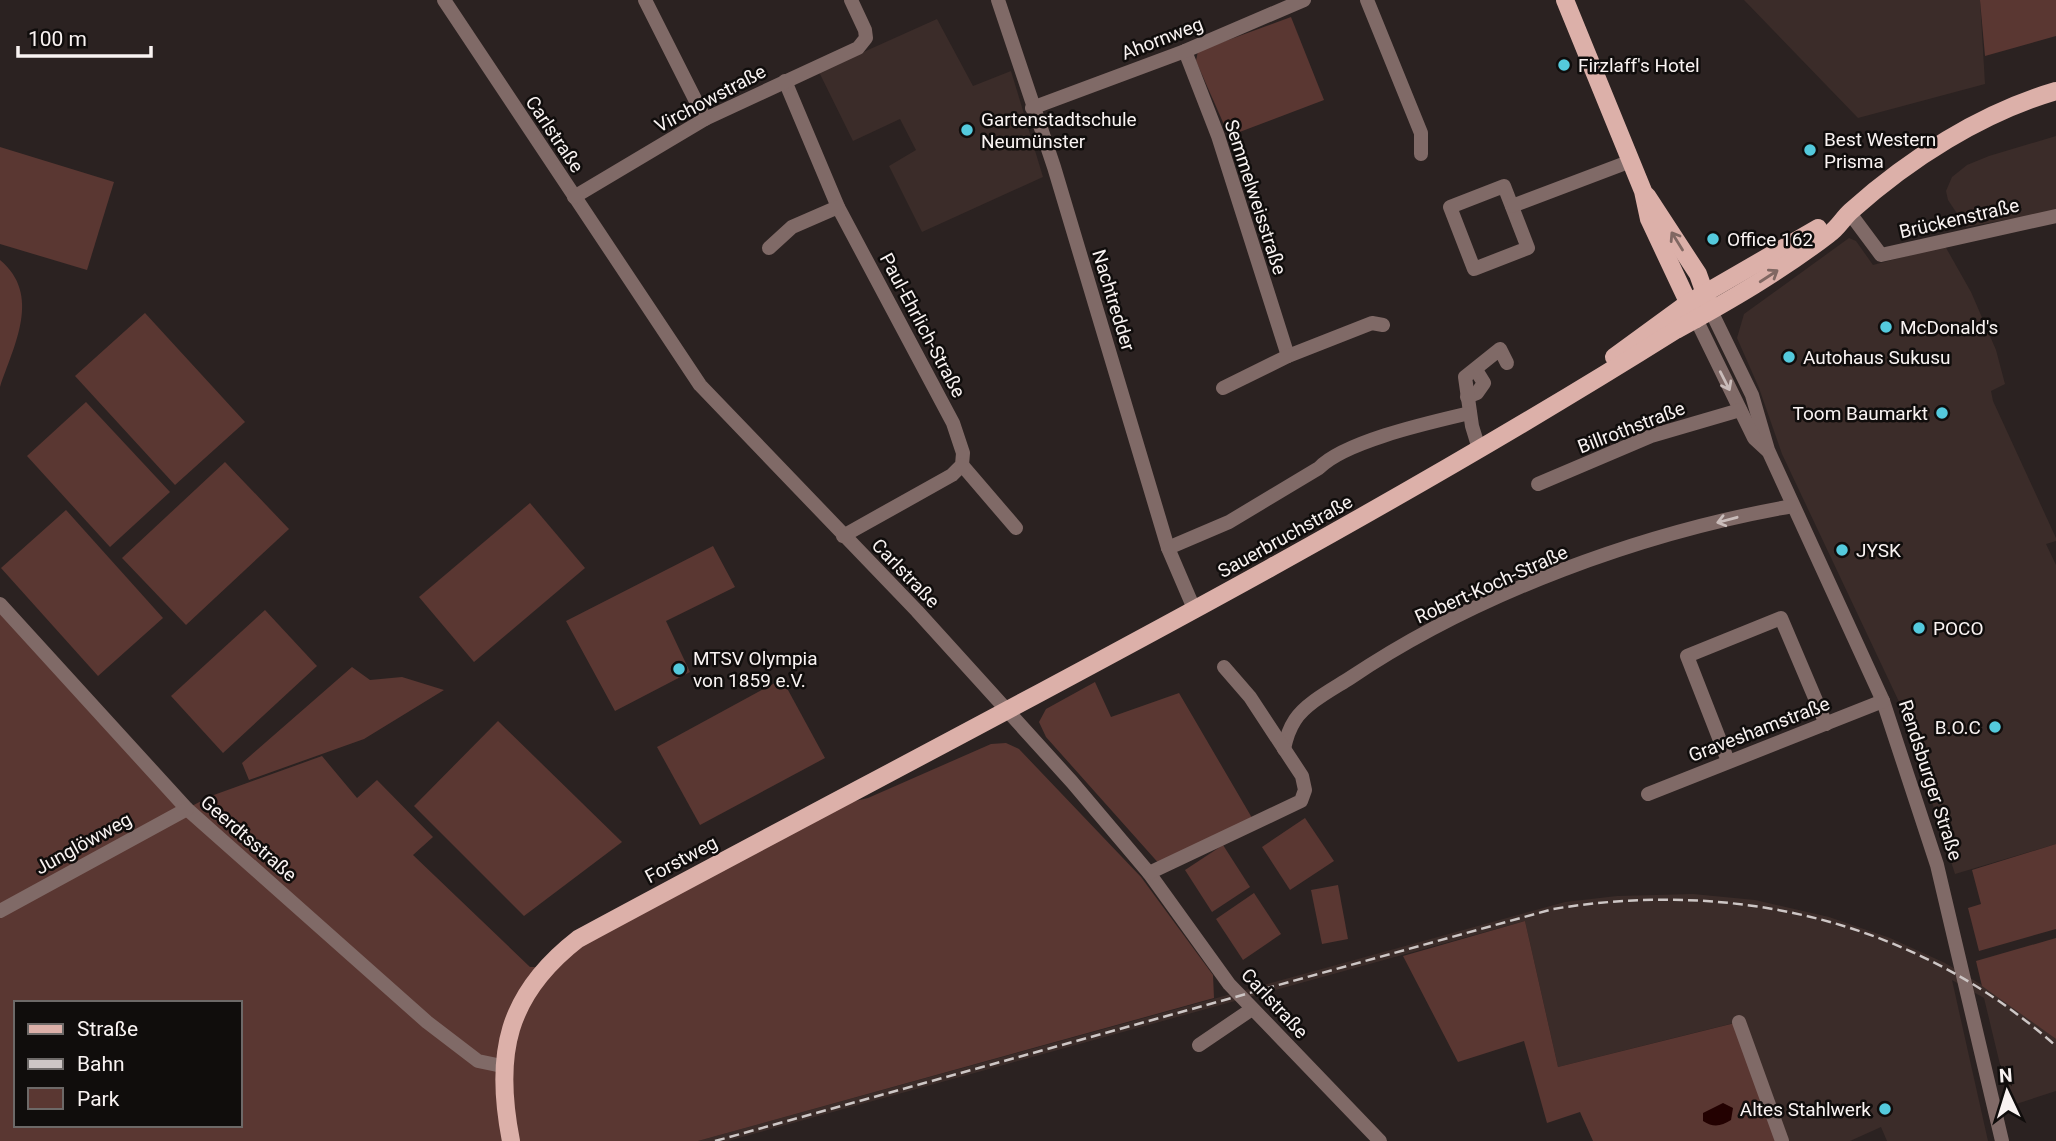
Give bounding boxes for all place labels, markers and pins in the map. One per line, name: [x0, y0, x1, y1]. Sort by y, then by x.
place label: Firzlaff's Hotel: [1578, 54, 1700, 77]
marker: Firzlaff's Hotel: [1556, 57, 1572, 73]
place label: Gartenstadtschule Neumünster: [981, 108, 1137, 153]
marker: Gartenstadtschule Neumünster: [959, 122, 975, 138]
place label: Best Western Prisma: [1824, 128, 1936, 173]
marker: Best Western Prisma: [1802, 142, 1818, 158]
place label: Office 162: [1727, 228, 1813, 251]
marker: Office 162: [1705, 231, 1721, 247]
place label: McDonald's: [1900, 316, 1998, 339]
marker: McDonald's: [1878, 319, 1894, 335]
place label: Autohaus Sukusu: [1803, 346, 1951, 369]
marker: Autohaus Sukusu: [1781, 349, 1797, 365]
place label: Toom Baumarkt: [1793, 402, 1928, 425]
marker: Toom Baumarkt: [1934, 405, 1950, 421]
place label: JYSK: [1856, 539, 1901, 562]
marker: JYSK: [1834, 542, 1850, 558]
place label: POCO: [1933, 617, 1984, 640]
marker: POCO: [1911, 620, 1927, 636]
place label: MTSV Olympia von 1859 e.V.: [693, 647, 818, 692]
marker: MTSV Olympia von 1859 e.V.: [671, 661, 687, 677]
place label: B.O.C: [1935, 716, 1981, 739]
marker: B.O.C: [1987, 719, 2003, 735]
place label: Altes Stahlwerk: [1740, 1098, 1871, 1121]
marker: Altes Stahlwerk: [1877, 1101, 1893, 1117]

